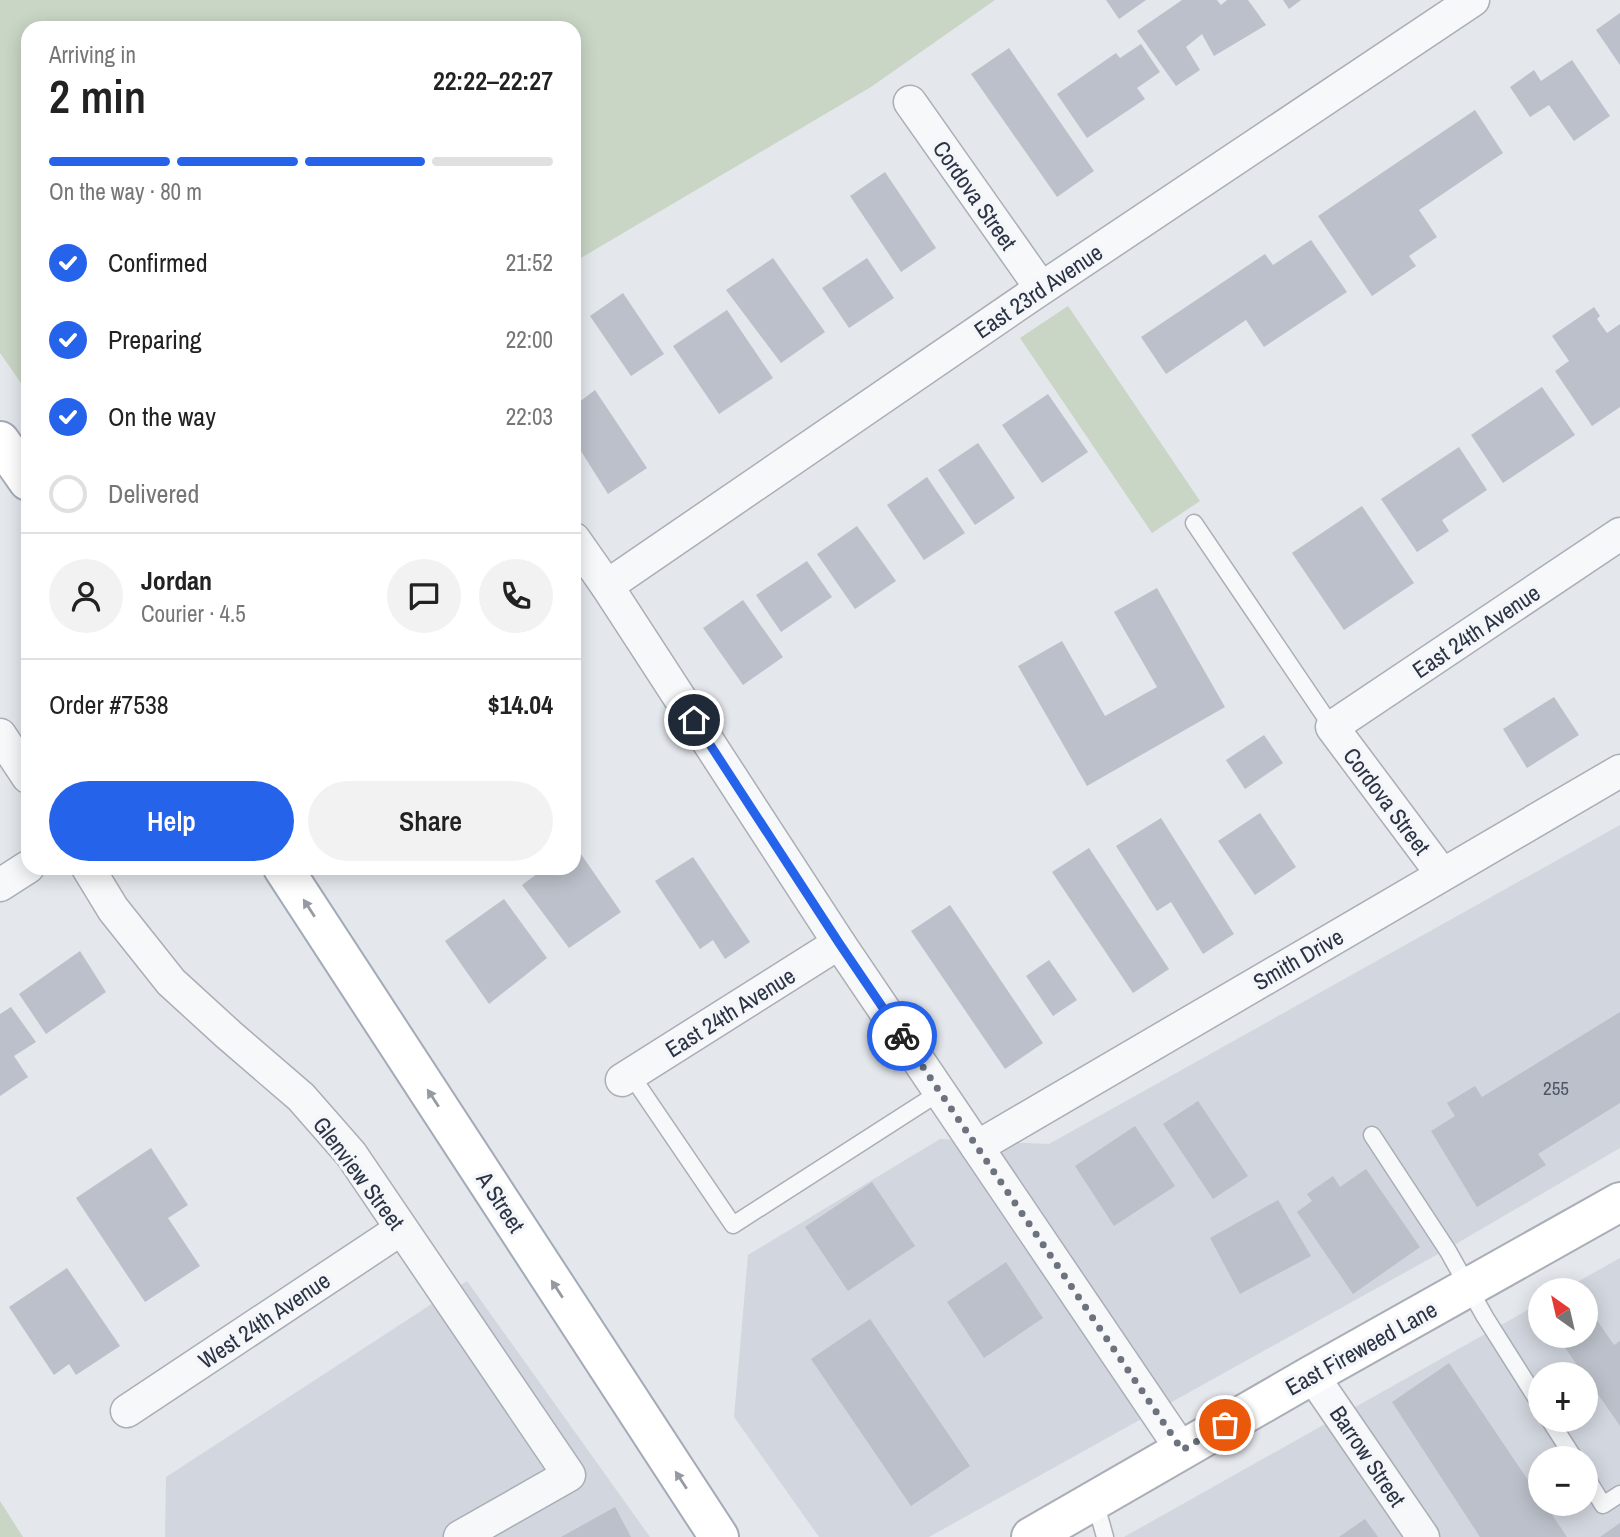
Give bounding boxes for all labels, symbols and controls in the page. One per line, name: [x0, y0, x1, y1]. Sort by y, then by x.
text: Arriving in: [49, 39, 136, 70]
text: 22:22–22:27: [433, 63, 553, 98]
text: 2 min: [49, 65, 146, 127]
street label: Cordova Street: [926, 134, 1024, 256]
text: On the way · 80 m: [49, 176, 202, 207]
street label: East 23rd Avenue: [968, 237, 1108, 345]
icon: check: [49, 244, 87, 282]
text: Confirmed: [108, 245, 208, 280]
text: 21:52: [506, 247, 553, 278]
icon: check: [49, 321, 87, 359]
text: Preparing: [108, 322, 202, 357]
text: 22:00: [506, 324, 553, 355]
icon: check: [49, 398, 87, 436]
text: On the way: [108, 399, 216, 434]
text: 22:03: [506, 401, 553, 432]
text: Delivered: [108, 476, 199, 511]
button: person: [49, 559, 123, 633]
button: chat: [387, 559, 461, 633]
button: phone: [479, 559, 553, 633]
text: Jordan: [141, 563, 212, 598]
street label: East 24th Avenue: [1406, 577, 1546, 685]
text: Courier · 4.5: [141, 598, 246, 629]
text: Order #7538: [49, 687, 169, 722]
text: $14.04: [488, 687, 553, 722]
pin: [664, 690, 724, 750]
icon: home: [675, 701, 713, 739]
street label: Cordova Street: [1336, 741, 1438, 861]
button: Help: [49, 781, 294, 861]
button: Share: [308, 781, 553, 861]
one-way arrow: [303, 898, 316, 917]
street label: Smith Drive: [1247, 921, 1349, 997]
street label: East 24th Avenue: [659, 960, 801, 1064]
courier: [867, 1001, 937, 1071]
icon: bike: [883, 1017, 921, 1055]
house number: 255: [1543, 1075, 1569, 1101]
one-way arrow: [427, 1089, 440, 1108]
street label: Glenview Street: [306, 1110, 412, 1236]
street label: A Street: [469, 1165, 532, 1239]
street label: West 24th Avenue: [192, 1265, 336, 1375]
north arrow: [1528, 1278, 1598, 1348]
map controls: [1528, 1278, 1598, 1516]
one-way arrow: [551, 1279, 564, 1299]
street label: East Fireweed Lane: [1280, 1294, 1442, 1402]
button: +: [1528, 1362, 1598, 1432]
pin: [1195, 1395, 1255, 1455]
street label: Barrow Street: [1323, 1400, 1413, 1512]
icon: bag: [1206, 1406, 1244, 1444]
button: −: [1528, 1446, 1598, 1516]
one-way arrow: [675, 1470, 688, 1490]

